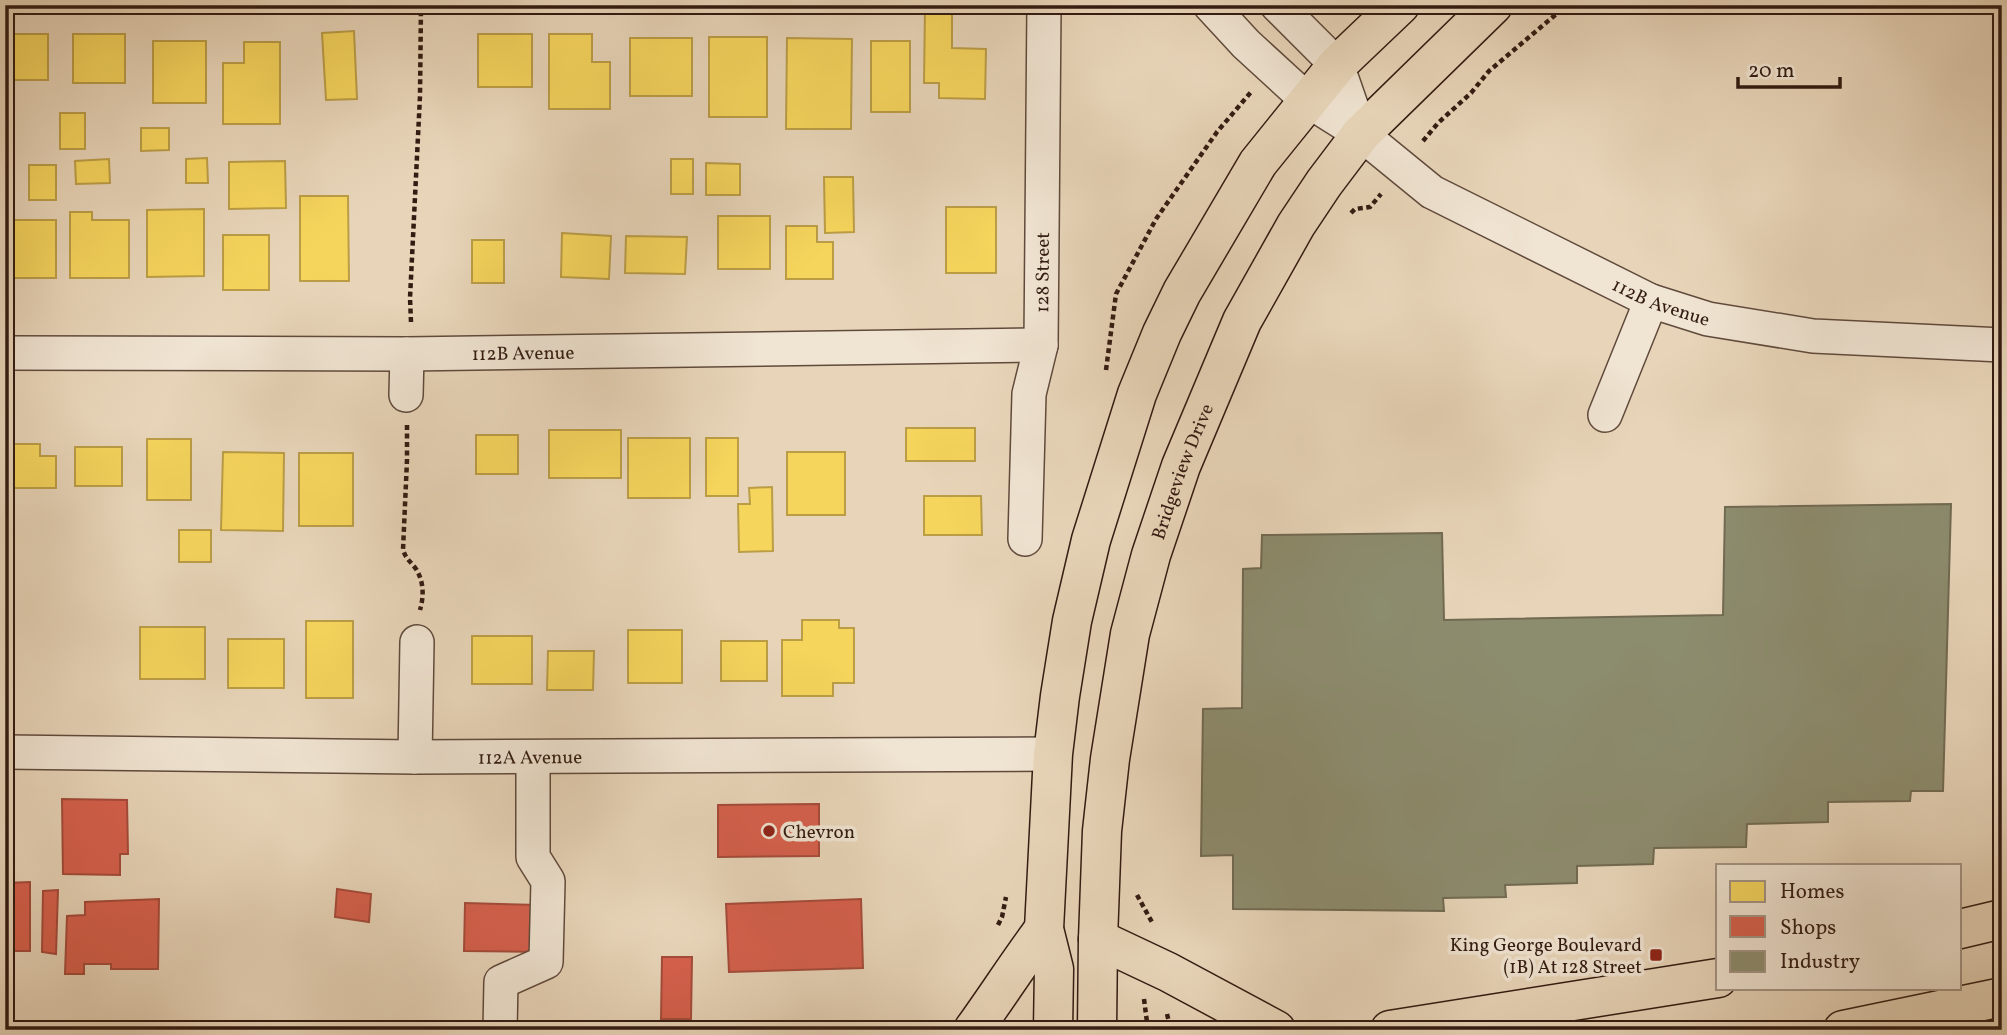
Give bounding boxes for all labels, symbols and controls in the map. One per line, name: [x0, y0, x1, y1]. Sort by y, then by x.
scale bar: [1738, 46, 1839, 90]
text: 20 m: [1748, 57, 1794, 86]
street label: 128 Street: [1030, 232, 1057, 313]
street label: 112B Avenue: [1607, 273, 1713, 334]
street label: 112B Avenue: [471, 341, 575, 368]
street label: Bridgeview Drive: [1146, 400, 1221, 543]
street label: 112A Avenue: [478, 745, 582, 772]
place label: Chevron: [783, 820, 855, 846]
marker: Chevron: [761, 823, 777, 839]
legend: [1716, 864, 1962, 990]
text: Homes: [1780, 878, 1845, 907]
text: Shops: [1780, 914, 1836, 943]
place label: King George Boulevard (1B) At 128 Street: [1450, 933, 1642, 981]
marker: King George Boulevard (1B) At 128 Street: [1648, 947, 1664, 963]
text: Industry: [1780, 948, 1861, 977]

